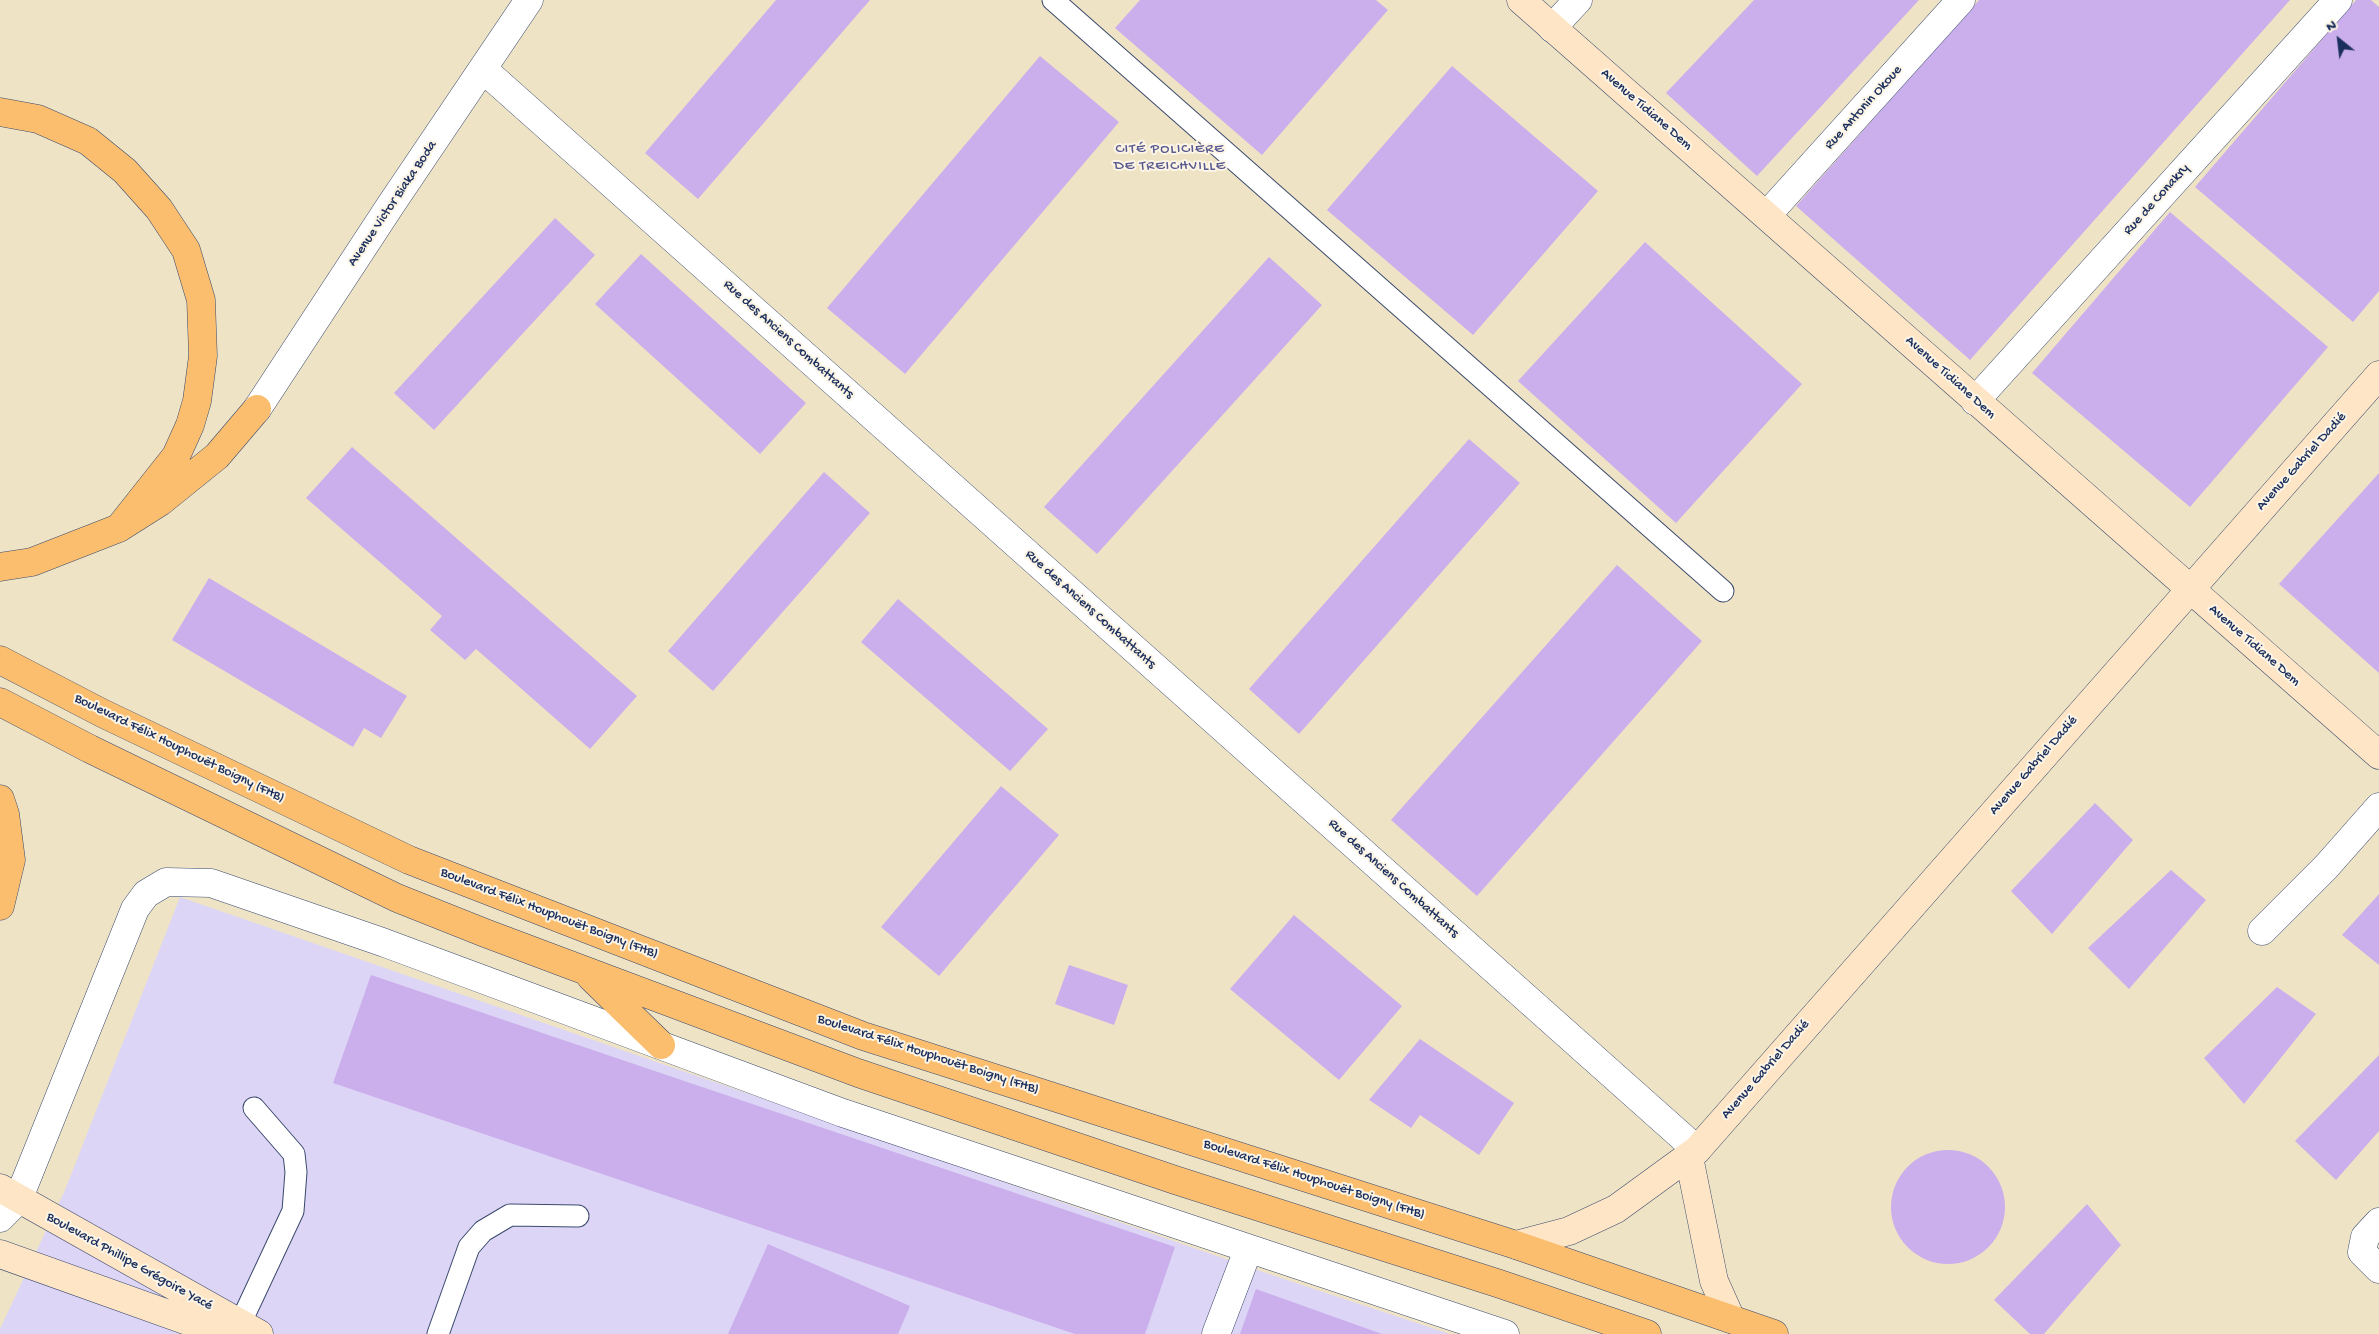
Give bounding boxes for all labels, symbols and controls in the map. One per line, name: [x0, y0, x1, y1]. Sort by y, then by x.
north arrow: [2314, 15, 2364, 65]
text: N: [2323, 17, 2340, 36]
street label: Rue Antonin Okoue: [1822, 62, 1906, 154]
street label: Avenue Tidiane Dem: [1597, 65, 1695, 155]
street label: Avenue Victor Biaka Boda: [345, 138, 441, 270]
district label: CITÉ POLICIÈRE DE TREICHVILLE: [1112, 141, 1228, 176]
street label: Rue de Conakry: [2120, 161, 2194, 239]
street label: Rue des Anciens Combattants: [719, 277, 857, 403]
street label: Avenue Tidiane Dem: [1901, 333, 1999, 423]
street label: Avenue Gabriel Dadié: [2253, 409, 2351, 515]
street label: Rue des Anciens Combattants: [1021, 547, 1159, 673]
street label: Avenue Tidiane Dem: [2205, 601, 2303, 691]
street label: Boulevard Félix Houphouët Boigny (FHB): [71, 691, 287, 807]
street label: Avenue Gabriel Dadié: [1986, 713, 2082, 819]
street label: Rue des Anciens Combattants: [1324, 816, 1462, 942]
street label: Boulevard Félix Houphouët Boigny (FHB): [438, 865, 660, 963]
street label: Boulevard Félix Houphouët Boigny (FHB): [815, 1011, 1041, 1099]
street label: Avenue Gabriel Dadié: [1718, 1017, 1814, 1123]
street label: Boulevard Félix Houphouët Boigny (FHB): [1201, 1136, 1427, 1224]
street label: Boulevard Phillipe Grégoire Yacé: [43, 1209, 215, 1315]

